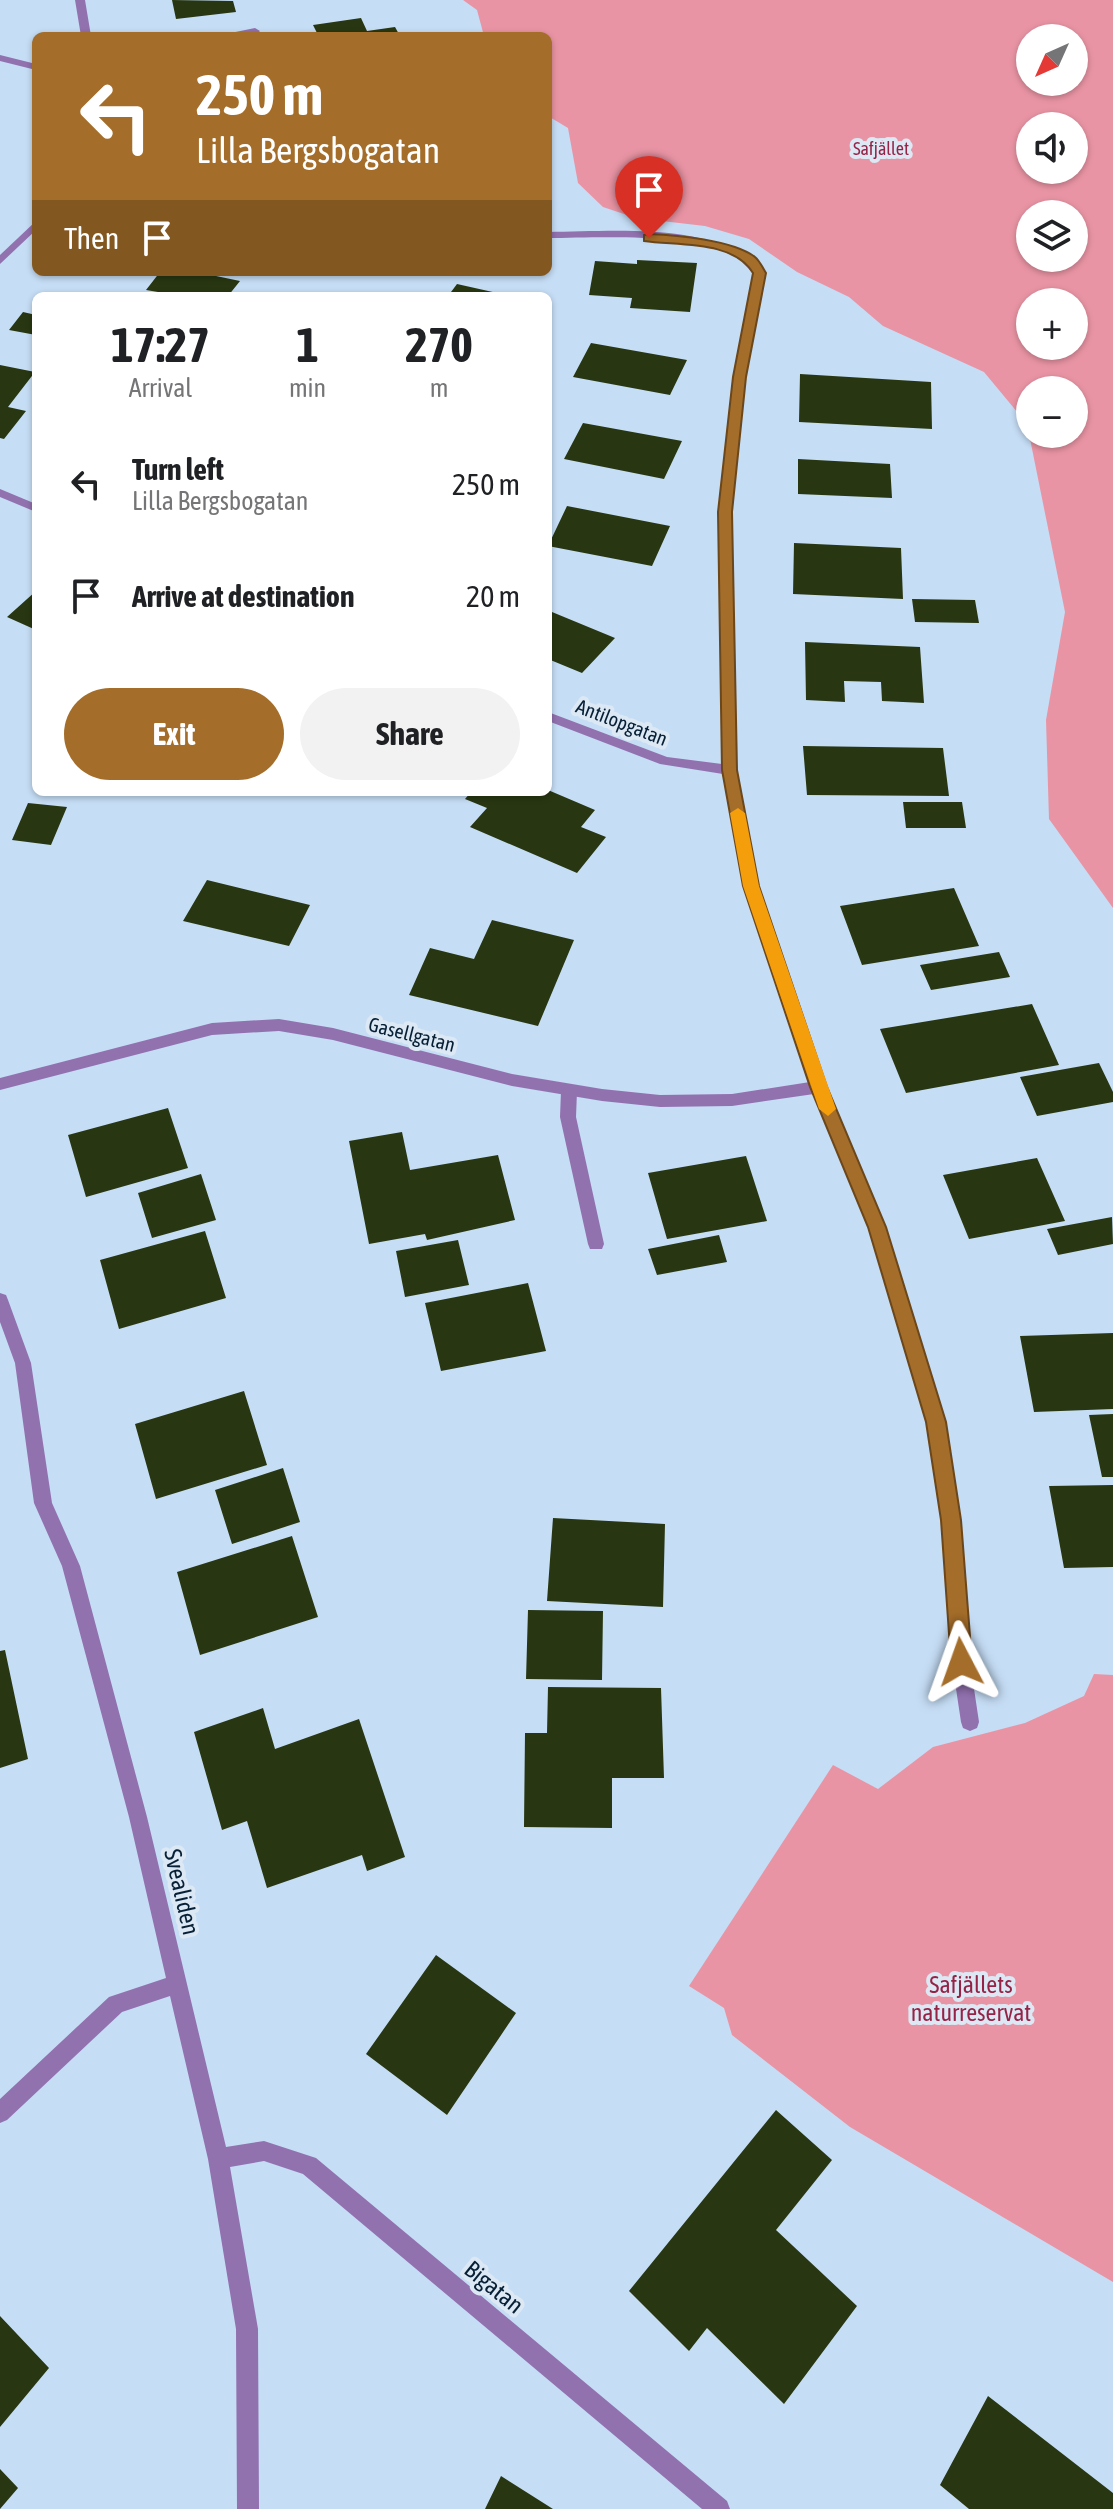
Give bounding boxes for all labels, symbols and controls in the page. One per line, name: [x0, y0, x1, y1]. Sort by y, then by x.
north arrow: [1016, 24, 1088, 96]
map controls: [1016, 24, 1088, 448]
text: 250 m: [196, 63, 323, 127]
icon: left: [64, 64, 168, 168]
button: sound: [1016, 112, 1088, 184]
text: Lilla Bergsbogatan: [196, 129, 440, 171]
park label: Safjället: [853, 138, 909, 159]
pin: [615, 156, 683, 238]
icon: arrive: [627, 168, 671, 212]
button: layers: [1016, 200, 1088, 272]
icon: arrive: [135, 216, 179, 260]
text: Then: [64, 221, 119, 255]
button: +: [1016, 288, 1088, 360]
text: 17:27: [111, 317, 210, 372]
text: 1: [296, 317, 319, 372]
text: 270: [405, 317, 473, 372]
text: Arrival: [129, 373, 192, 403]
text: min: [289, 373, 326, 403]
text: m: [430, 373, 448, 403]
button: −: [1016, 376, 1088, 448]
text: Turn left: [132, 452, 224, 486]
icon: left: [64, 462, 108, 506]
text: 250 m: [452, 467, 520, 501]
text: Lilla Bergsbogatan: [132, 486, 308, 516]
icon: arrive: [64, 574, 108, 618]
text: Arrive at destination: [132, 579, 354, 613]
text: 20 m: [466, 579, 520, 613]
button: Exit: [64, 688, 284, 780]
button: Share: [300, 688, 520, 780]
street label: Antilopgatan: [573, 694, 671, 750]
street label: Gasellgatan: [366, 1012, 458, 1056]
position arrow: [919, 1620, 1003, 1704]
street label: Svealiden: [159, 1846, 205, 1938]
park label: Safjällets naturreservat: [911, 1971, 1031, 2026]
street label: Bigatan: [459, 2255, 529, 2319]

